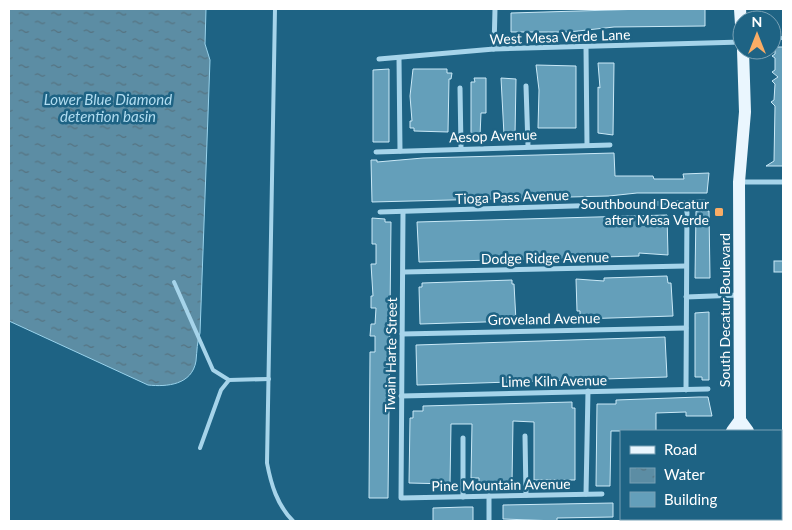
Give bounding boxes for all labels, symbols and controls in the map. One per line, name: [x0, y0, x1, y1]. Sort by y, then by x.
north arrow: [732, 10, 782, 60]
text: N: [752, 13, 762, 30]
street label: West Mesa Verde Lane: [489, 26, 631, 47]
water label: Lower Blue Diamond detention basin: [44, 90, 172, 125]
street label: Aesop Avenue: [449, 125, 537, 146]
street label: Tioga Pass Avenue: [455, 186, 569, 207]
place label: Southbound Decatur after Mesa Verde: [581, 195, 709, 228]
marker: Southbound Decatur after Mesa Verde: [713, 206, 725, 218]
street label: South Decatur Boulevard: [716, 233, 733, 387]
street label: Dodge Ridge Avenue: [481, 248, 609, 267]
street label: Twain Harte Street: [381, 297, 400, 413]
street label: Groveland Avenue: [488, 309, 600, 328]
street label: Lime Kiln Avenue: [501, 371, 607, 390]
legend: [620, 430, 782, 520]
text: Road: [664, 440, 697, 458]
text: Water: [664, 465, 705, 483]
street label: Pine Mountain Avenue: [431, 475, 571, 494]
text: Building: [664, 490, 717, 508]

